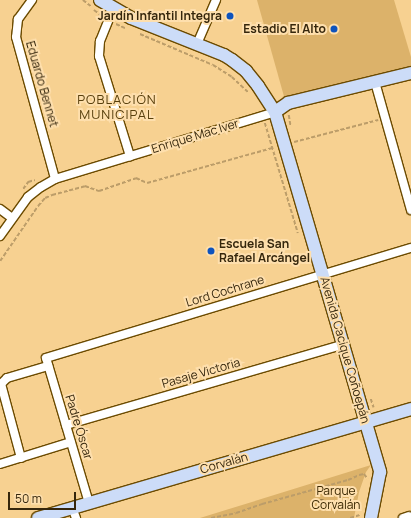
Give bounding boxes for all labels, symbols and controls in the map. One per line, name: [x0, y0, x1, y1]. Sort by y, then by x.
place label: Jardín Infantil Integra: [98, 9, 222, 23]
marker: Jardín Infantil Integra: [225, 11, 235, 21]
place label: Estadio El Alto: [243, 22, 326, 36]
marker: Estadio El Alto: [329, 24, 339, 34]
street label: Eduardo Bennet: [23, 39, 61, 129]
district label: POBLACIÓN MUNICIPAL: [77, 92, 157, 123]
street label: Enrique Mac Iver: [150, 116, 240, 156]
place label: Escuela San Rafael Arcángel: [219, 237, 310, 265]
marker: Escuela San Rafael Arcángel: [206, 246, 216, 256]
street label: Lord Cochrane: [184, 272, 266, 310]
street label: Avenida Cacique Coñoepán: [317, 275, 373, 425]
street label: Pasaje Victoria: [160, 355, 242, 391]
street label: Padre Óscar: [62, 393, 96, 461]
street label: Corvalán: [198, 449, 250, 477]
scale bar: [10, 484, 78, 510]
park label: Parque Corvalán: [311, 484, 361, 512]
text: 50 m: [15, 490, 42, 507]

